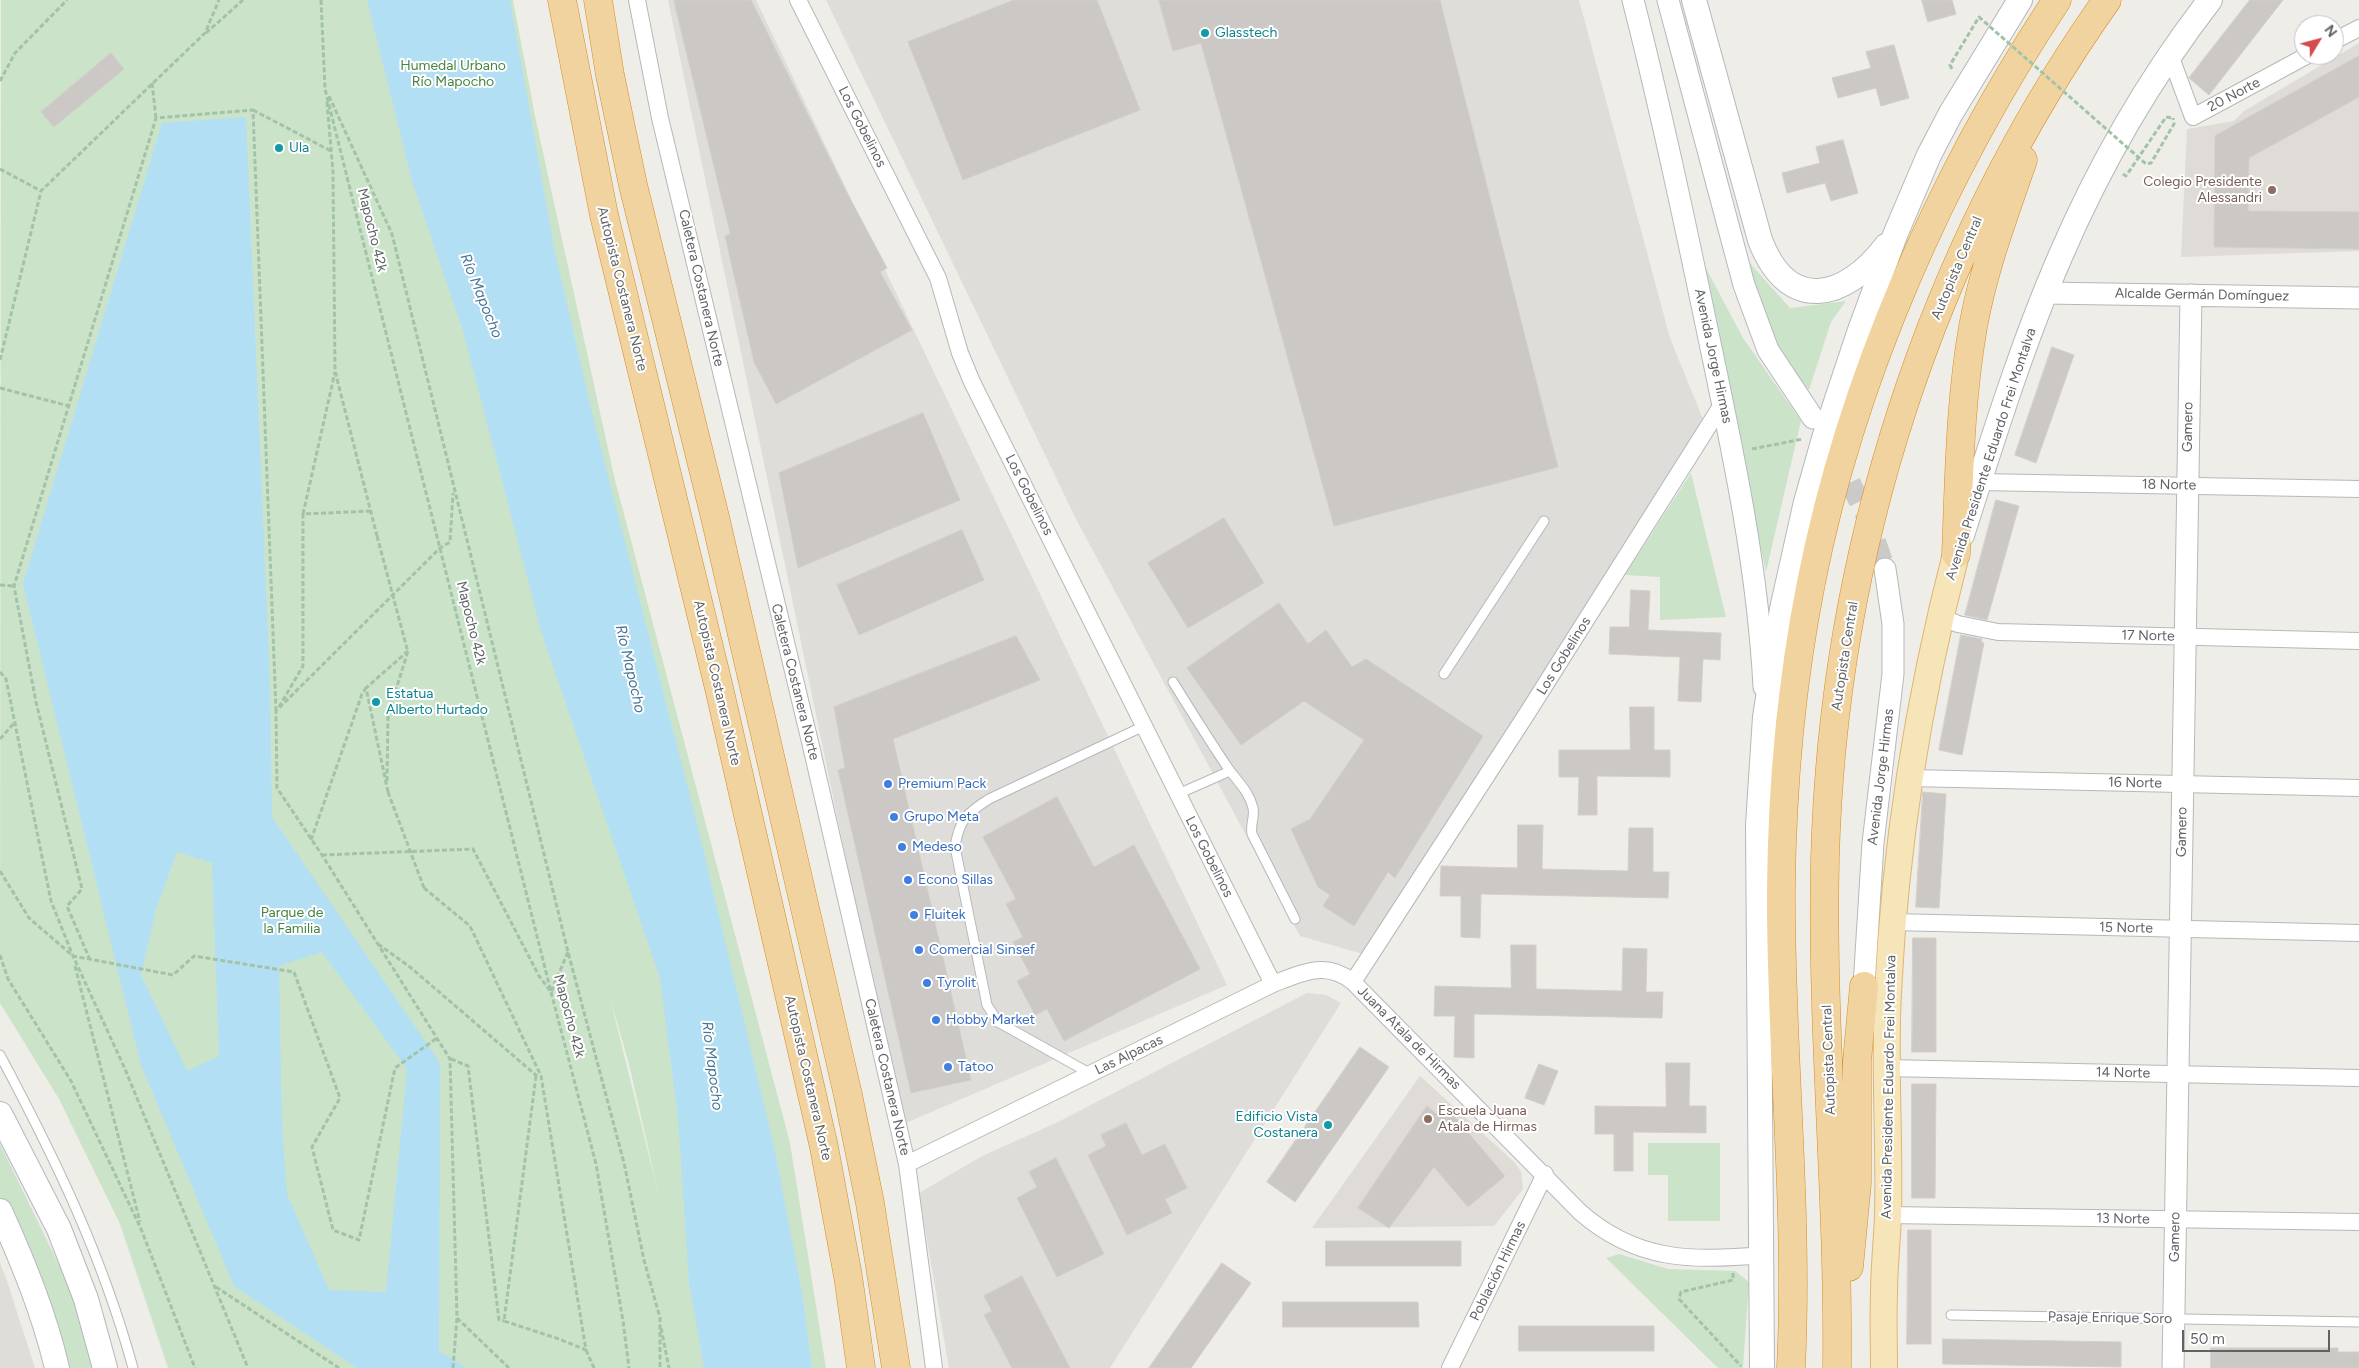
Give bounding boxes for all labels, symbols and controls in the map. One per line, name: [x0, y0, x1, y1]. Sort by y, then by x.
north arrow: [2294, 15, 2344, 65]
text: N: [2321, 22, 2341, 41]
place label: Glasstech: [1215, 25, 1277, 41]
marker: Glasstech: [1199, 27, 1211, 39]
park label: Humedal Urbano Río Mapocho: [400, 58, 506, 90]
street label: 20 Norte: [2205, 74, 2263, 116]
street label: Los Gobelinos: [834, 84, 890, 170]
place label: Ula: [289, 140, 309, 156]
marker: Ula: [273, 142, 285, 154]
place label: Colegio Presidente Alessandri: [2143, 174, 2262, 206]
marker: Colegio Presidente Alessandri: [2266, 184, 2278, 196]
street label: Mapocho 42k: [353, 186, 391, 274]
street label: Autopista Costanera Norte: [593, 205, 651, 373]
street label: Caletera Costanera Norte: [675, 208, 727, 368]
street label: Autopista Central: [1928, 214, 1986, 322]
water label: Río Mapocho: [456, 251, 506, 341]
street label: Alcalde Germán Domínguez: [2115, 285, 2289, 305]
street label: Avenida Jorge Hirmas: [1691, 287, 1735, 425]
street label: Avenida Presidente Eduardo Frei Montalva: [1942, 326, 2040, 582]
street label: Gamero: [2179, 402, 2197, 452]
street label: Los Gobelinos: [1001, 452, 1057, 538]
street label: 18 Norte: [2142, 476, 2196, 494]
street label: Mapocho 42k: [452, 579, 490, 667]
street label: Autopista Costanera Norte: [690, 599, 744, 767]
street label: Autopista Central: [1828, 600, 1862, 712]
street label: Caletera Costanera Norte: [767, 602, 823, 762]
street label: Los Gobelinos: [1533, 614, 1595, 698]
water label: Río Mapocho: [611, 623, 649, 715]
street label: 17 Norte: [2121, 627, 2175, 645]
place label: Estatua Alberto Hurtado: [386, 686, 488, 719]
marker: Estatua Alberto Hurtado: [370, 696, 382, 708]
street label: Avenida Jorge Hirmas: [1864, 708, 1898, 846]
street label: 16 Norte: [2108, 774, 2162, 792]
place label: Premium Pack: [898, 776, 986, 792]
marker: Premium Pack: [882, 778, 894, 790]
street label: Gamero: [2173, 807, 2191, 857]
place label: Grupo Meta: [904, 809, 979, 825]
marker: Grupo Meta: [888, 811, 900, 823]
street label: Los Gobelinos: [1181, 814, 1237, 900]
place label: Medeso: [912, 839, 962, 855]
marker: Medeso: [896, 841, 908, 853]
place label: Econo Sillas: [918, 872, 993, 888]
marker: Econo Sillas: [902, 874, 914, 886]
park label: Parque de la Familia: [261, 905, 323, 938]
place label: Fluitek: [924, 907, 965, 923]
marker: Fluitek: [908, 909, 920, 921]
street label: 15 Norte: [2099, 919, 2153, 937]
place label: Comercial Sinsef: [929, 942, 1035, 958]
marker: Comercial Sinsef: [913, 944, 925, 956]
street label: Avenida Presidente Eduardo Frei Montalva: [1878, 955, 1900, 1219]
street label: Mapocho 42k: [550, 972, 588, 1060]
place label: Tyrolit: [937, 975, 976, 991]
marker: Tyrolit: [921, 977, 933, 989]
street label: Juana Atala de Hirmas: [1354, 983, 1464, 1093]
street label: Autopista Costanera Norte: [781, 994, 835, 1162]
street label: Caletera Costanera Norte: [861, 997, 913, 1157]
street label: Autopista Central: [1819, 1005, 1839, 1115]
place label: Hobby Market: [946, 1012, 1035, 1028]
marker: Hobby Market: [930, 1014, 942, 1026]
water label: Río Mapocho: [698, 1020, 726, 1112]
street label: Las Alpacas: [1092, 1031, 1166, 1079]
place label: Tatoo: [958, 1059, 994, 1075]
marker: Tatoo: [942, 1061, 954, 1073]
street label: 14 Norte: [2096, 1064, 2150, 1082]
place label: Escuela Juana Atala de Hirmas: [1438, 1103, 1537, 1136]
place label: Edificio Vista Costanera: [1236, 1109, 1318, 1142]
marker: Escuela Juana Atala de Hirmas: [1422, 1113, 1434, 1125]
marker: Edificio Vista Costanera: [1322, 1119, 1334, 1131]
street label: 13 Norte: [2096, 1210, 2150, 1228]
street label: Gamero: [2166, 1212, 2184, 1262]
street label: Población Hirmas: [1467, 1218, 1529, 1324]
street label: Pasaje Enrique Soro: [2048, 1309, 2172, 1327]
scale bar: [2184, 1320, 2332, 1352]
text: 50 m: [2190, 1330, 2225, 1348]

